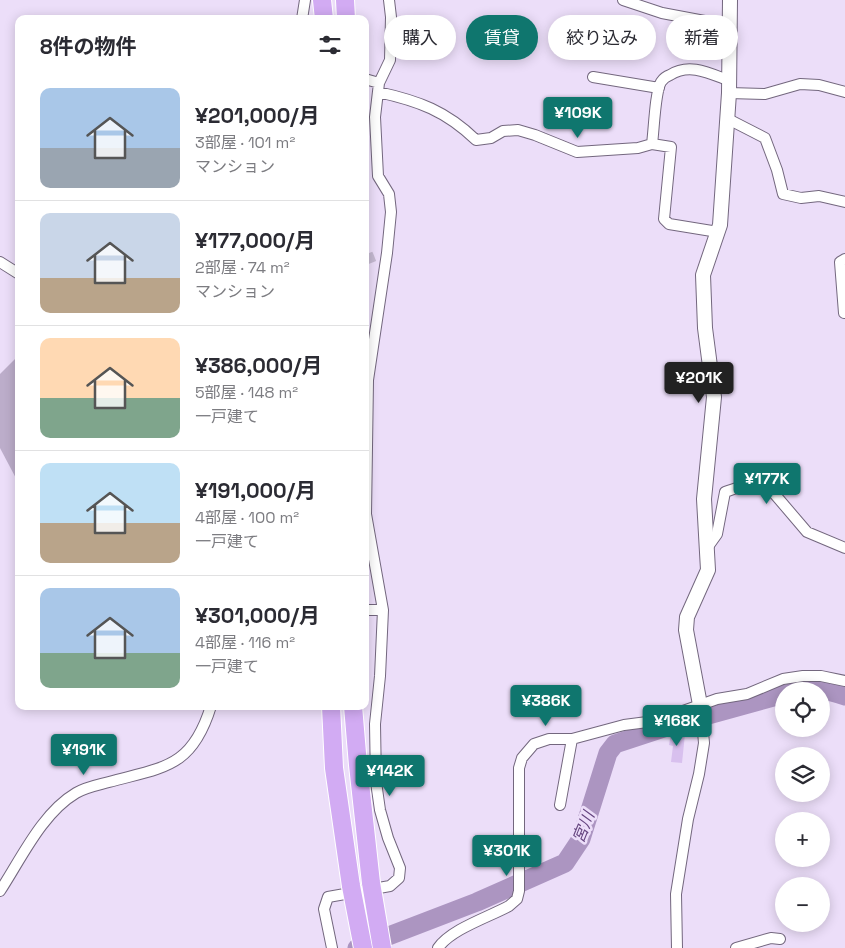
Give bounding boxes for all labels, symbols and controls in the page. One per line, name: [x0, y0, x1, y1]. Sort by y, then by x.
chip: 購入: [384, 15, 456, 60]
chip: 賃貸: [466, 15, 538, 60]
chip: 絞り込み: [548, 15, 656, 60]
chip: 新着: [666, 15, 738, 60]
icon: filters: [316, 31, 344, 59]
text: 8件の物件: [40, 33, 137, 60]
pin: ¥109K: [543, 96, 613, 139]
text: ¥201,000/月: [195, 102, 320, 129]
text: ¥109K: [554, 102, 602, 123]
icon: home: [80, 108, 140, 168]
text: 3部屋 · 101 m²: [195, 132, 295, 153]
text: マンション: [195, 156, 275, 177]
text: ¥177,000/月: [195, 227, 315, 254]
icon: home: [80, 233, 140, 293]
text: 2部屋 · 74 m²: [195, 257, 290, 278]
text: マンション: [195, 281, 275, 302]
text: ¥386,000/月: [195, 352, 322, 379]
icon: home: [80, 358, 140, 418]
pin: ¥201K: [664, 362, 734, 404]
text: ¥201K: [675, 367, 723, 388]
text: 5部屋 · 148 m²: [195, 382, 298, 403]
text: 一戸建て: [195, 406, 259, 427]
pin: ¥177K: [732, 462, 802, 505]
text: ¥177K: [745, 468, 789, 489]
text: ¥191,000/月: [195, 477, 316, 504]
icon: home: [80, 483, 140, 543]
text: 4部屋 · 100 m²: [195, 507, 299, 528]
text: 一戸建て: [195, 531, 259, 552]
text: ¥301,000/月: [195, 602, 320, 629]
icon: home: [80, 608, 140, 668]
text: 4部屋 · 116 m²: [195, 632, 295, 653]
text: 一戸建て: [195, 656, 259, 677]
map controls: [775, 682, 830, 932]
button: locate: [775, 682, 830, 737]
pin: ¥386K: [511, 684, 581, 727]
text: ¥386K: [521, 690, 571, 711]
pin: ¥168K: [642, 704, 712, 747]
text: ¥168K: [654, 710, 700, 731]
pin: ¥191K: [49, 734, 119, 776]
text: ¥191K: [62, 739, 106, 760]
button: layers: [775, 747, 830, 802]
pin: ¥142K: [355, 754, 425, 797]
text: ¥142K: [367, 760, 413, 781]
water label: 宮川: [568, 807, 600, 846]
button: +: [775, 812, 830, 867]
pin: ¥301K: [472, 834, 542, 877]
text: ¥301K: [483, 840, 531, 861]
button: −: [775, 877, 830, 932]

